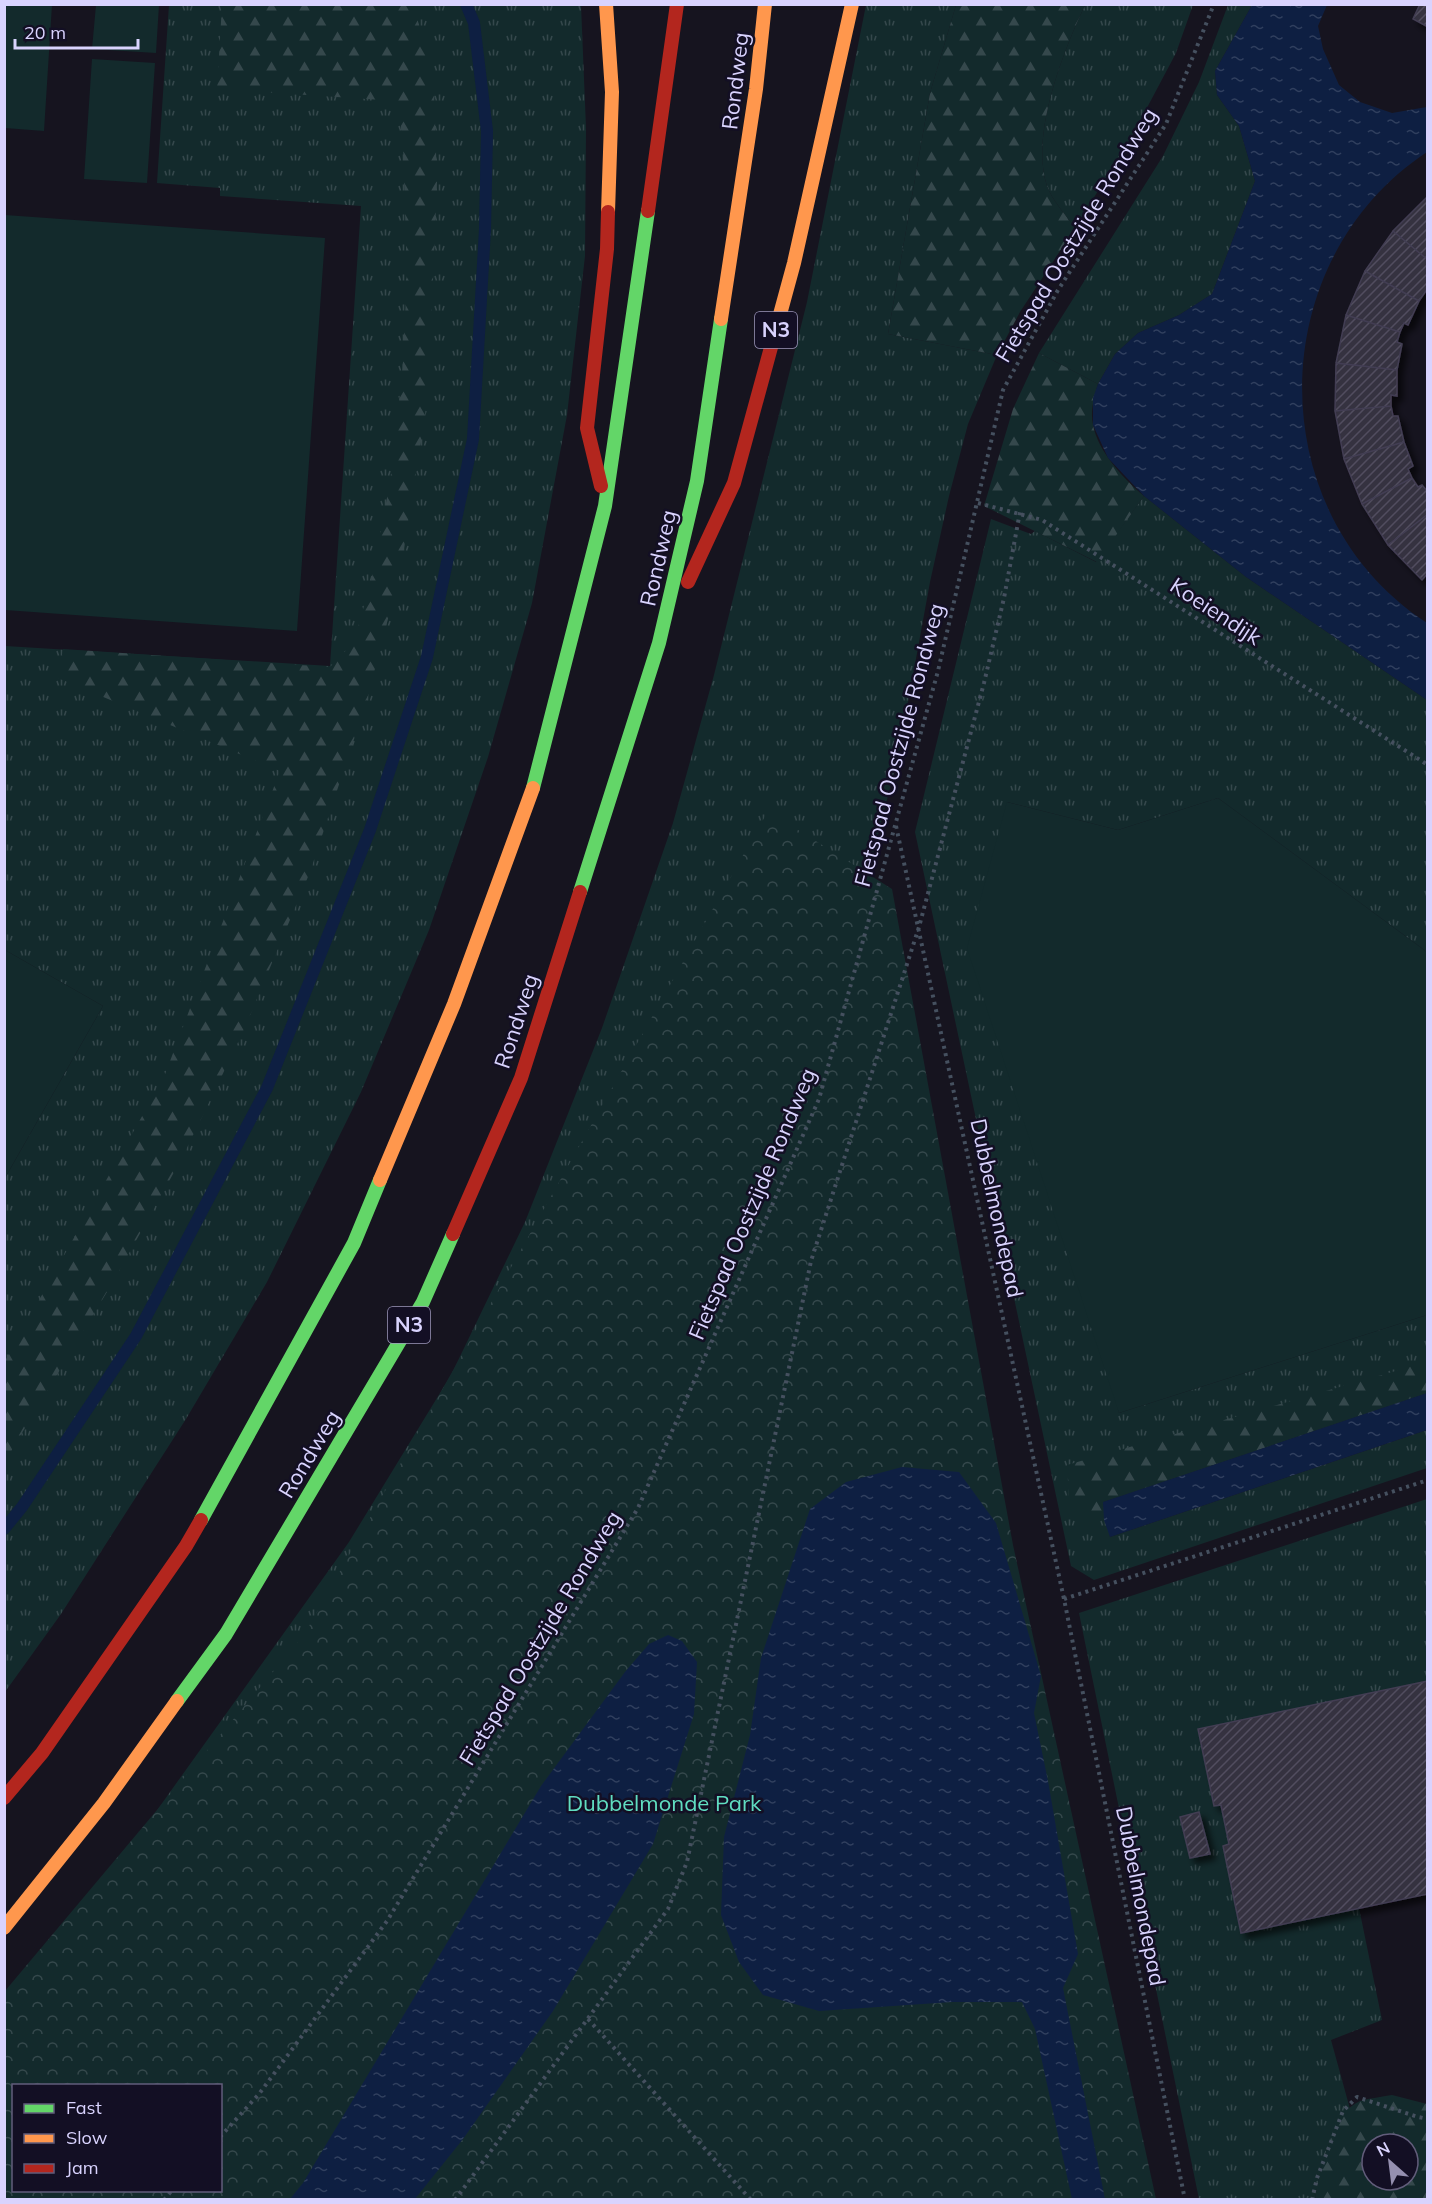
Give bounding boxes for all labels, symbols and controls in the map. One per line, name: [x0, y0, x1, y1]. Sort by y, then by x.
scale bar: [15, 12, 138, 50]
text: 20 m: [24, 21, 66, 44]
street label: Rondweg: [715, 31, 755, 131]
street label: Fietspad Oostzijde Rondweg: [989, 103, 1163, 367]
road number: N3: [755, 312, 797, 348]
street label: Rondweg: [633, 507, 683, 609]
street label: Koeiendijk: [1165, 571, 1268, 651]
street label: Fietspad Oostzijde Rondweg: [848, 600, 950, 890]
street label: Rondweg: [488, 970, 544, 1072]
street label: Fietspad Oostzijde Rondweg: [682, 1064, 822, 1344]
street label: Dubbelmondepad: [964, 1116, 1030, 1300]
road number: N3: [388, 1307, 430, 1343]
street label: Rondweg: [272, 1405, 346, 1503]
street label: Fietspad Oostzijde Rondweg: [453, 1506, 627, 1770]
park label: Dubbelmonde Park: [567, 1789, 762, 1817]
street label: Dubbelmondepad: [1110, 1804, 1172, 1988]
legend: [12, 2084, 222, 2192]
text: Fast: [66, 2096, 102, 2119]
text: Slow: [66, 2126, 108, 2149]
north arrow: [1360, 2132, 1420, 2192]
text: N: [1373, 2137, 1393, 2160]
text: Jam: [66, 2156, 99, 2179]

